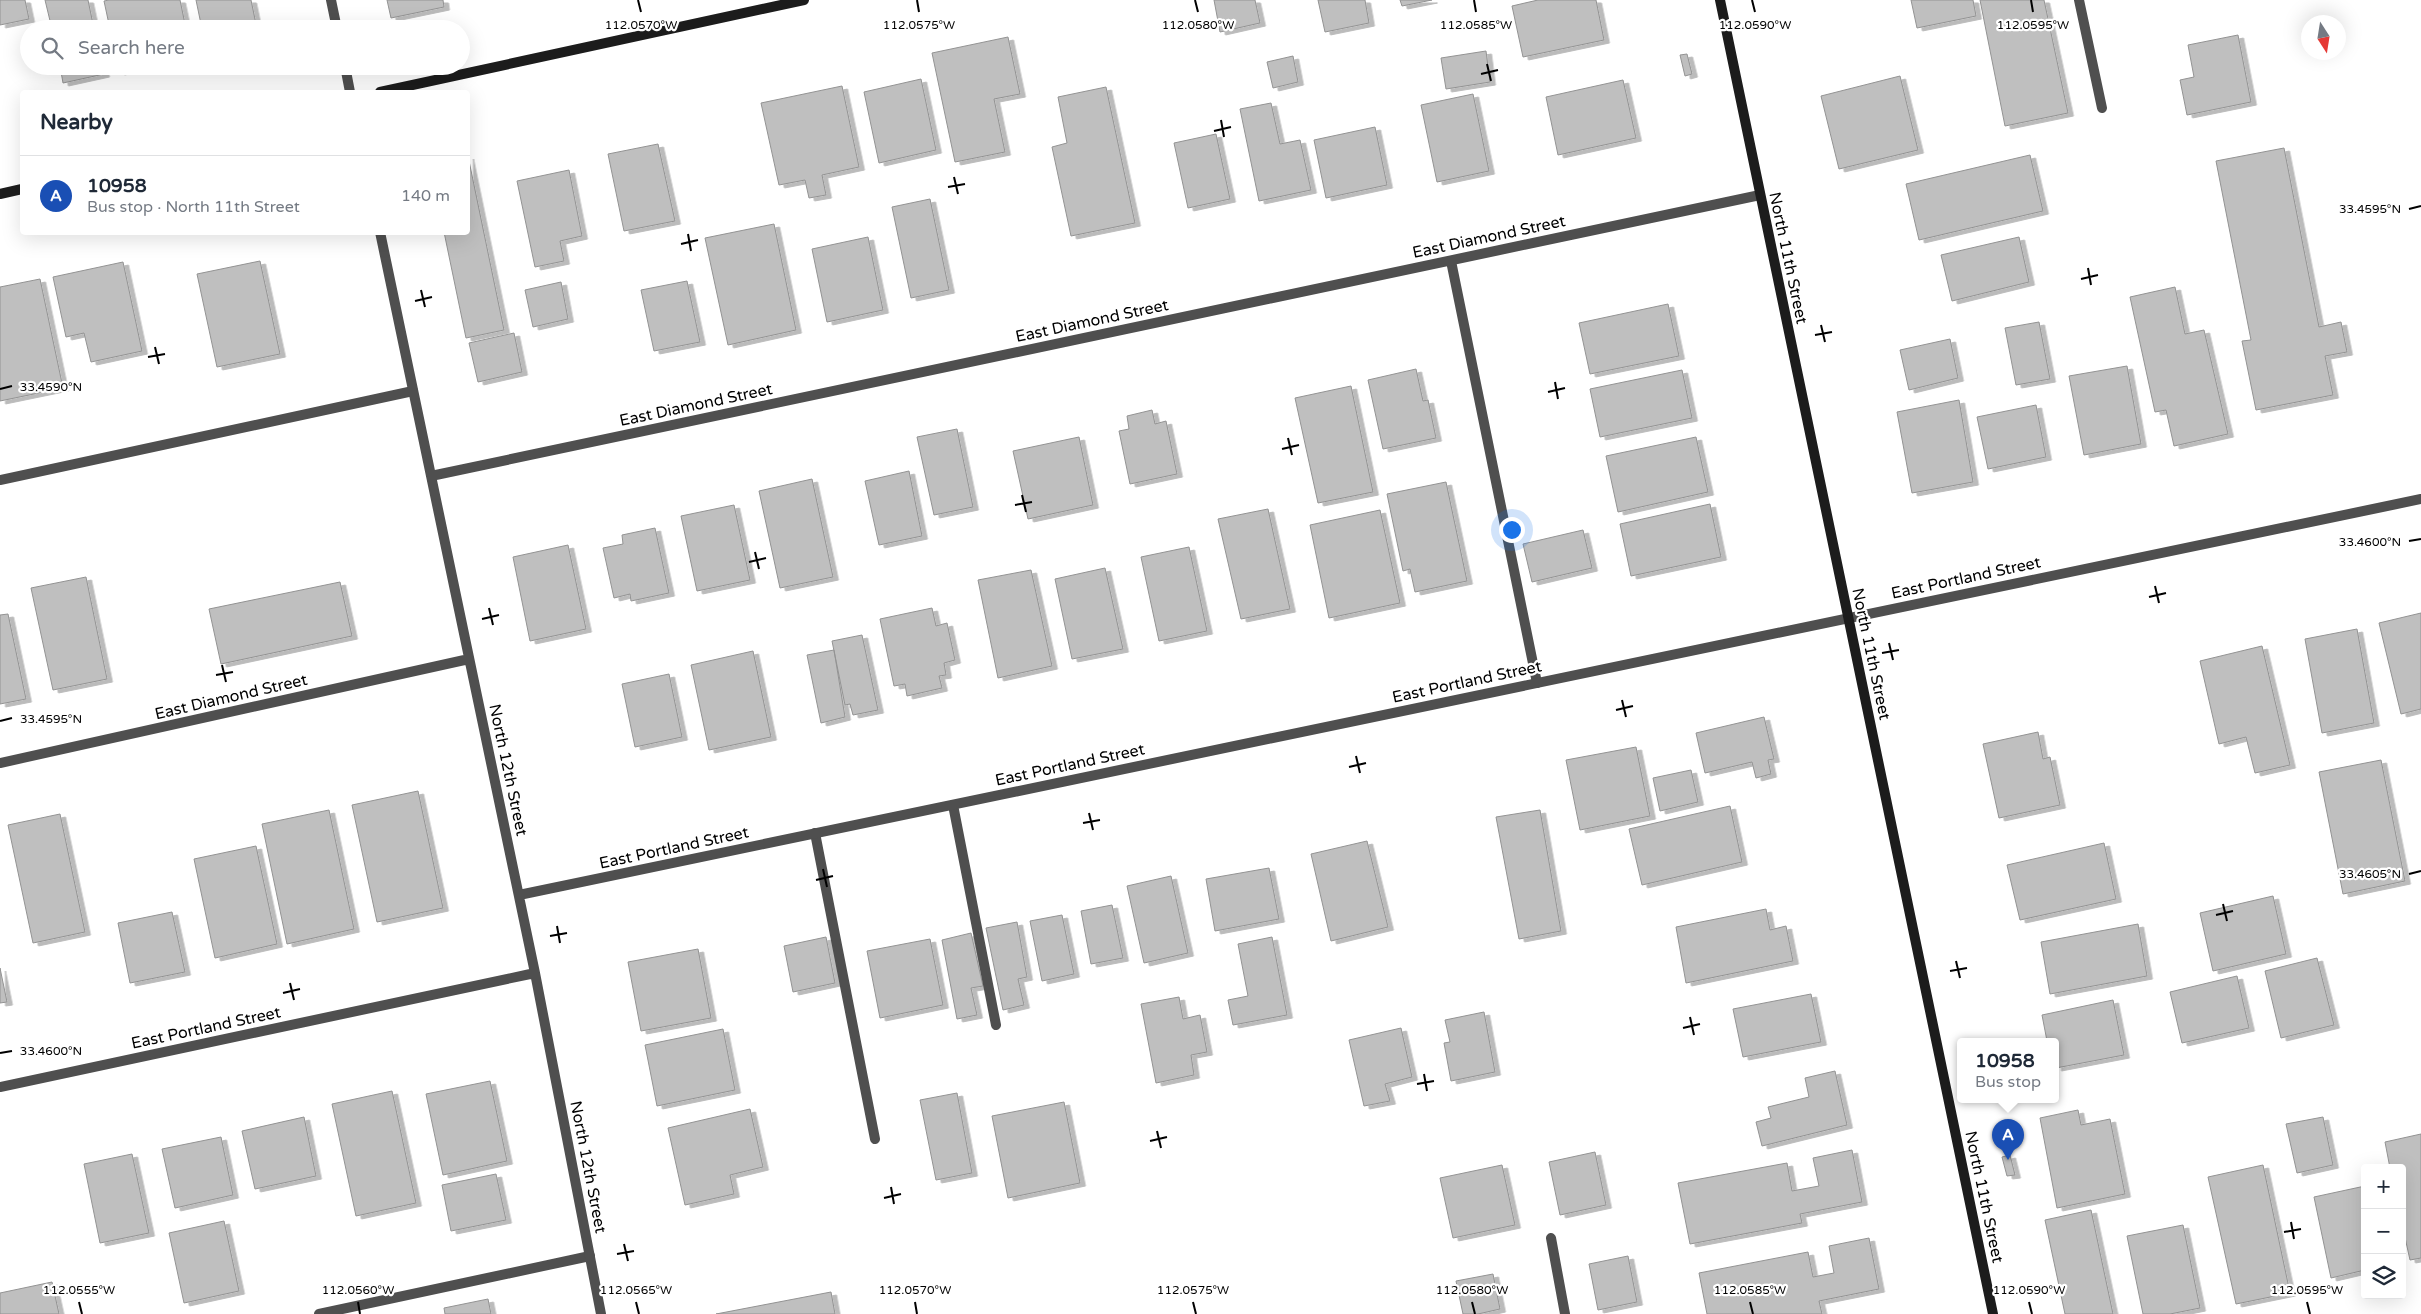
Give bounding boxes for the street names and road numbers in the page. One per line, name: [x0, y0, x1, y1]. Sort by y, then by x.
street label: North 11th Street: [1764, 190, 1812, 326]
street label: East Diamond Street: [1411, 211, 1567, 263]
street label: East Diamond Street: [1014, 295, 1170, 347]
street label: East Diamond Street: [618, 379, 774, 431]
street label: East Portland Street: [1889, 552, 2043, 604]
street label: North 11th Street: [1847, 586, 1895, 722]
street label: East Portland Street: [1390, 656, 1544, 708]
street label: East Diamond Street: [153, 670, 309, 724]
street label: North 12th Street: [484, 702, 532, 838]
street label: East Portland Street: [993, 739, 1147, 791]
street label: East Portland Street: [597, 822, 751, 874]
street label: East Portland Street: [129, 1002, 283, 1054]
street label: North 12th Street: [565, 1099, 611, 1235]
street label: North 11th Street: [1960, 1129, 2008, 1265]

